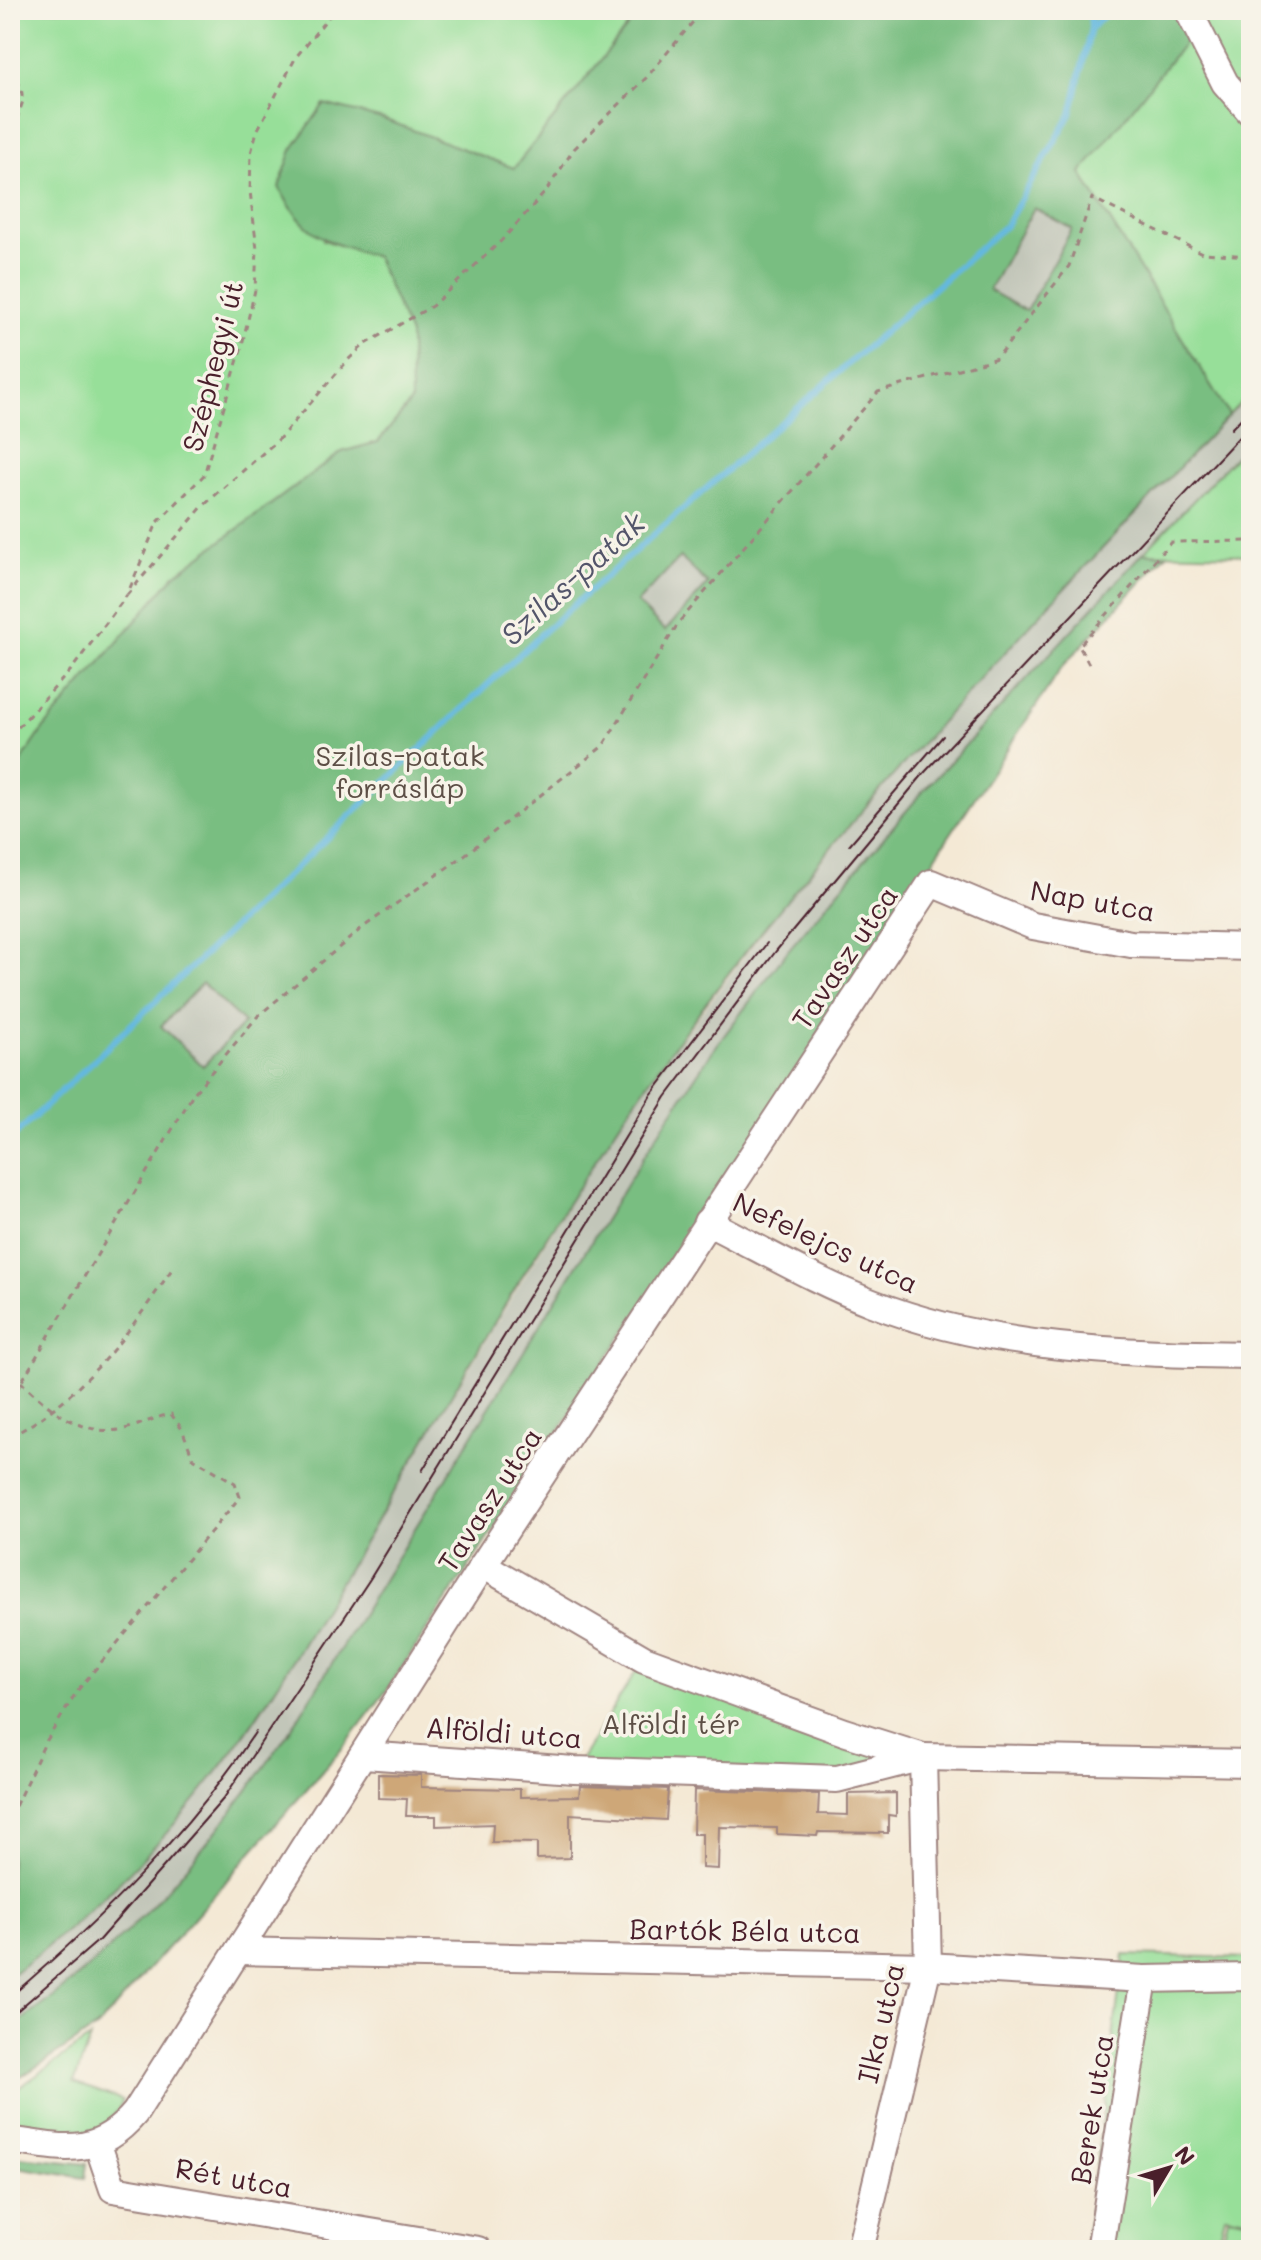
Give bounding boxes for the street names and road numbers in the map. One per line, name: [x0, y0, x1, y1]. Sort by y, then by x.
street label: Széphegyi út: [173, 277, 251, 455]
street label: Nap utca: [1028, 871, 1158, 929]
street label: Tavasz utca: [783, 879, 905, 1035]
street label: Nefelejcs utca: [728, 1183, 924, 1301]
street label: Tavasz utca: [429, 1420, 549, 1578]
street label: Alföldi utca: [425, 1709, 583, 1755]
street label: Bartók Béla utca: [629, 1910, 861, 1950]
street label: Ilka utca: [849, 1959, 911, 2087]
street label: Berek utca: [1061, 2031, 1121, 2187]
street label: Rét utca: [173, 2149, 295, 2205]

